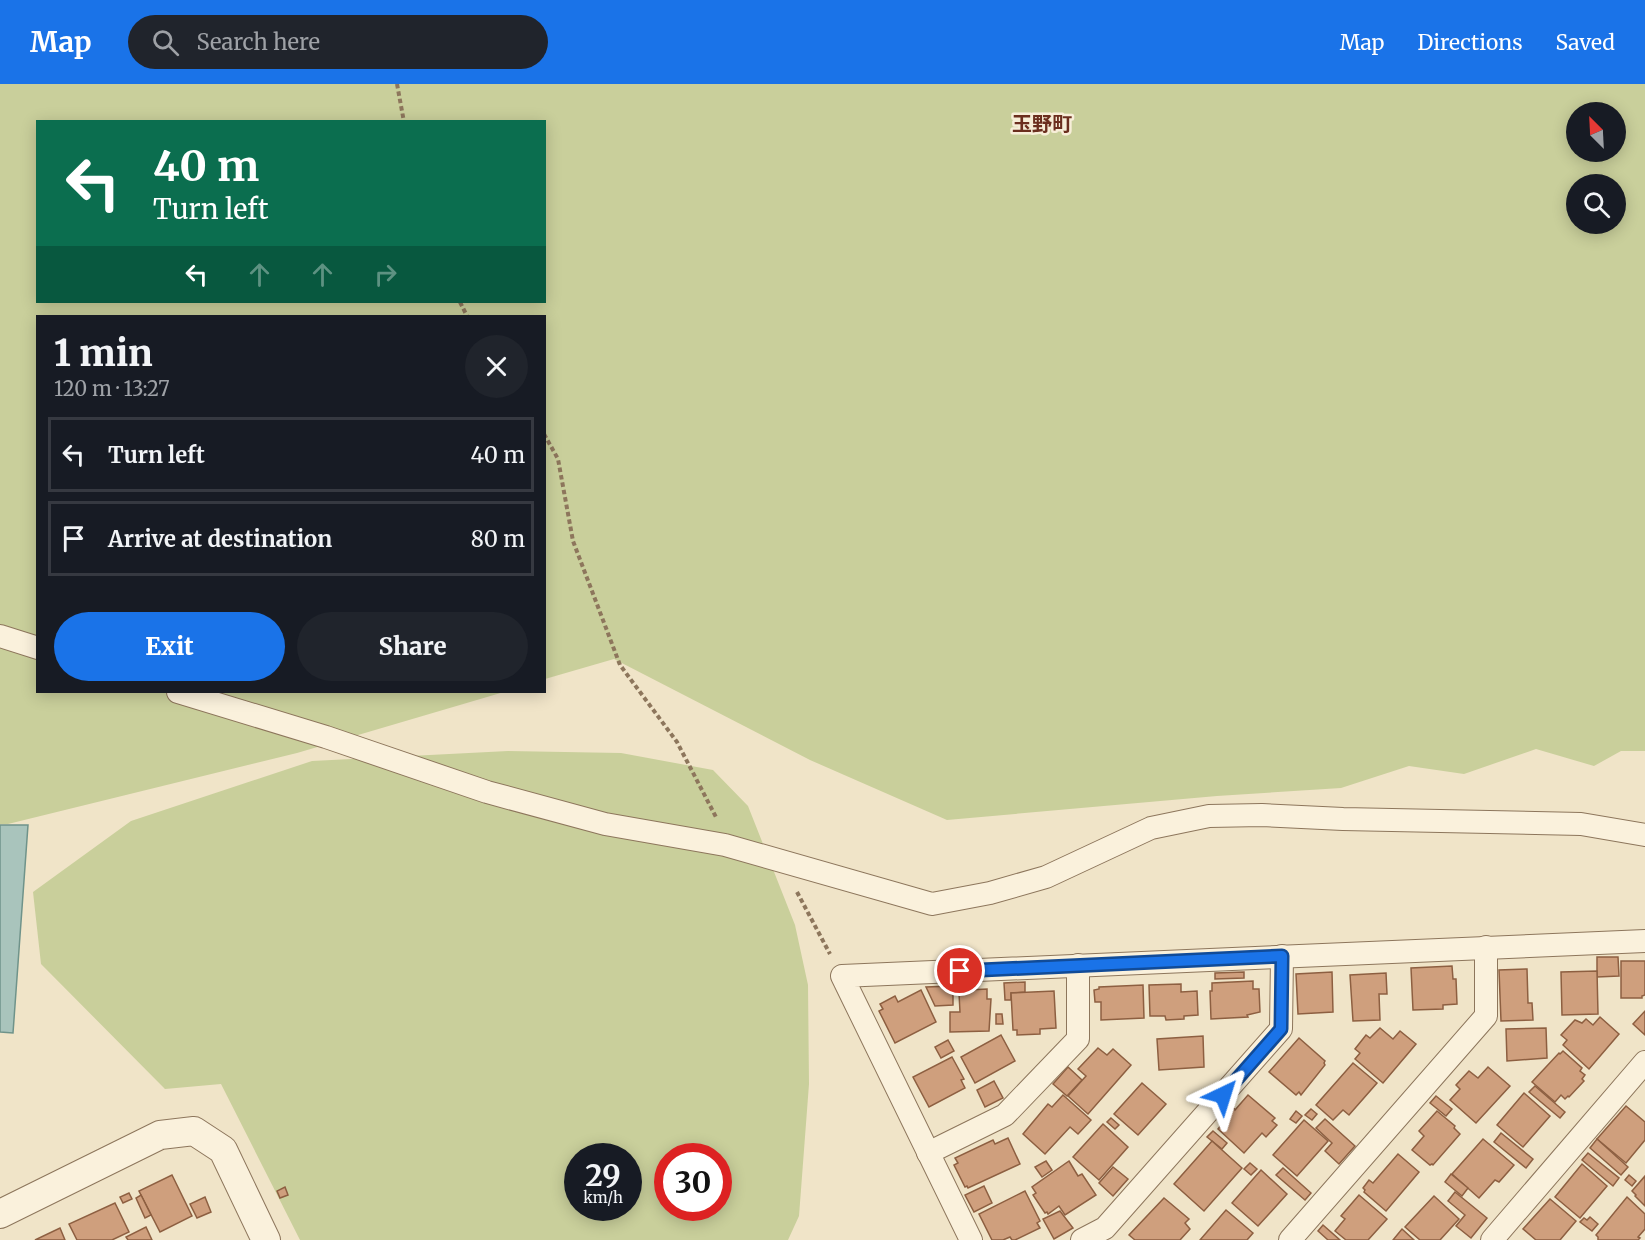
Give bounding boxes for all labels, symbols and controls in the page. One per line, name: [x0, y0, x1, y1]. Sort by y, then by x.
search box: [128, 15, 548, 69]
text: Map: [30, 24, 92, 60]
icon: search: [149, 26, 182, 59]
text: Search here: [197, 28, 320, 56]
text: Map: [1340, 29, 1384, 56]
text: Directions: [1417, 29, 1522, 56]
text: Saved: [1555, 29, 1615, 56]
north arrow: [1566, 102, 1626, 162]
map controls: [1566, 102, 1626, 234]
district label: 玉野町: [1012, 111, 1072, 136]
text: 40 m: [153, 140, 259, 192]
icon: left: [54, 144, 132, 222]
button: search: [1566, 174, 1626, 234]
text: Turn left: [153, 192, 268, 226]
icon: left: [180, 258, 213, 291]
icon: ahead: [243, 258, 276, 291]
icon: ahead: [306, 258, 339, 291]
icon: right: [369, 258, 402, 291]
text: 1 min: [54, 331, 153, 376]
button: close: [465, 335, 528, 398]
text: 120 m · 13:27: [54, 376, 170, 401]
icon: left: [57, 438, 90, 471]
text: Turn left: [108, 441, 205, 469]
text: 40 m: [470, 441, 525, 469]
icon: arrive: [57, 522, 90, 555]
text: Arrive at destination: [108, 525, 332, 553]
text: 80 m: [471, 525, 525, 553]
button: Exit: [54, 612, 285, 681]
button: Share: [297, 612, 528, 681]
pin: [934, 945, 985, 996]
icon: arrive: [943, 954, 976, 987]
position arrow: [1191, 1063, 1255, 1127]
speed limit sign: 30: [654, 1143, 732, 1221]
text: 29: [585, 1156, 621, 1194]
text: km/h: [583, 1188, 623, 1207]

